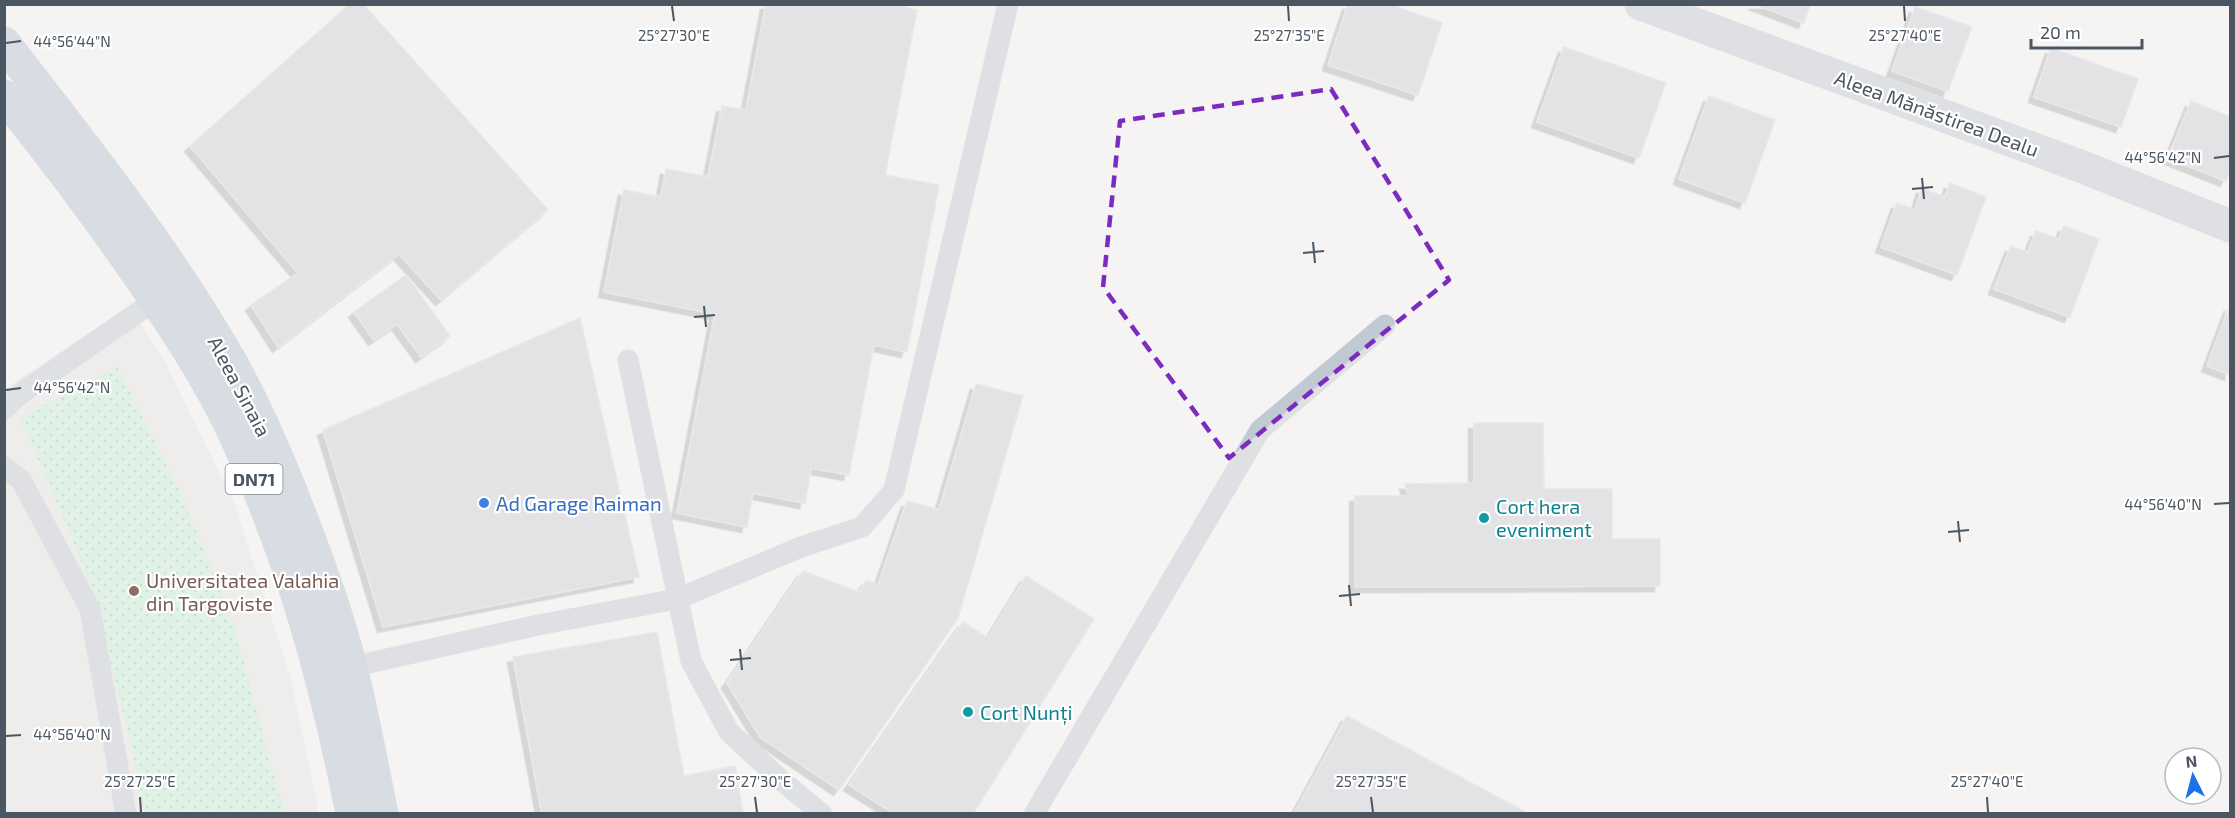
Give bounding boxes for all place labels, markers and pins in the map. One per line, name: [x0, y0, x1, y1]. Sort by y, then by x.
place label: Ad Garage Raiman: [496, 491, 662, 515]
place label: Cort hera eveniment: [1496, 494, 1592, 541]
marker: Ad Garage Raiman: [477, 496, 491, 510]
marker: Cort hera eveniment: [1477, 511, 1491, 525]
place label: Universitatea Valahia din Targoviste: [146, 568, 339, 615]
marker: Universitatea Valahia din Targoviste: [127, 584, 141, 598]
place label: Cort Nunți: [980, 700, 1073, 726]
marker: Cort Nunți: [961, 705, 975, 719]

